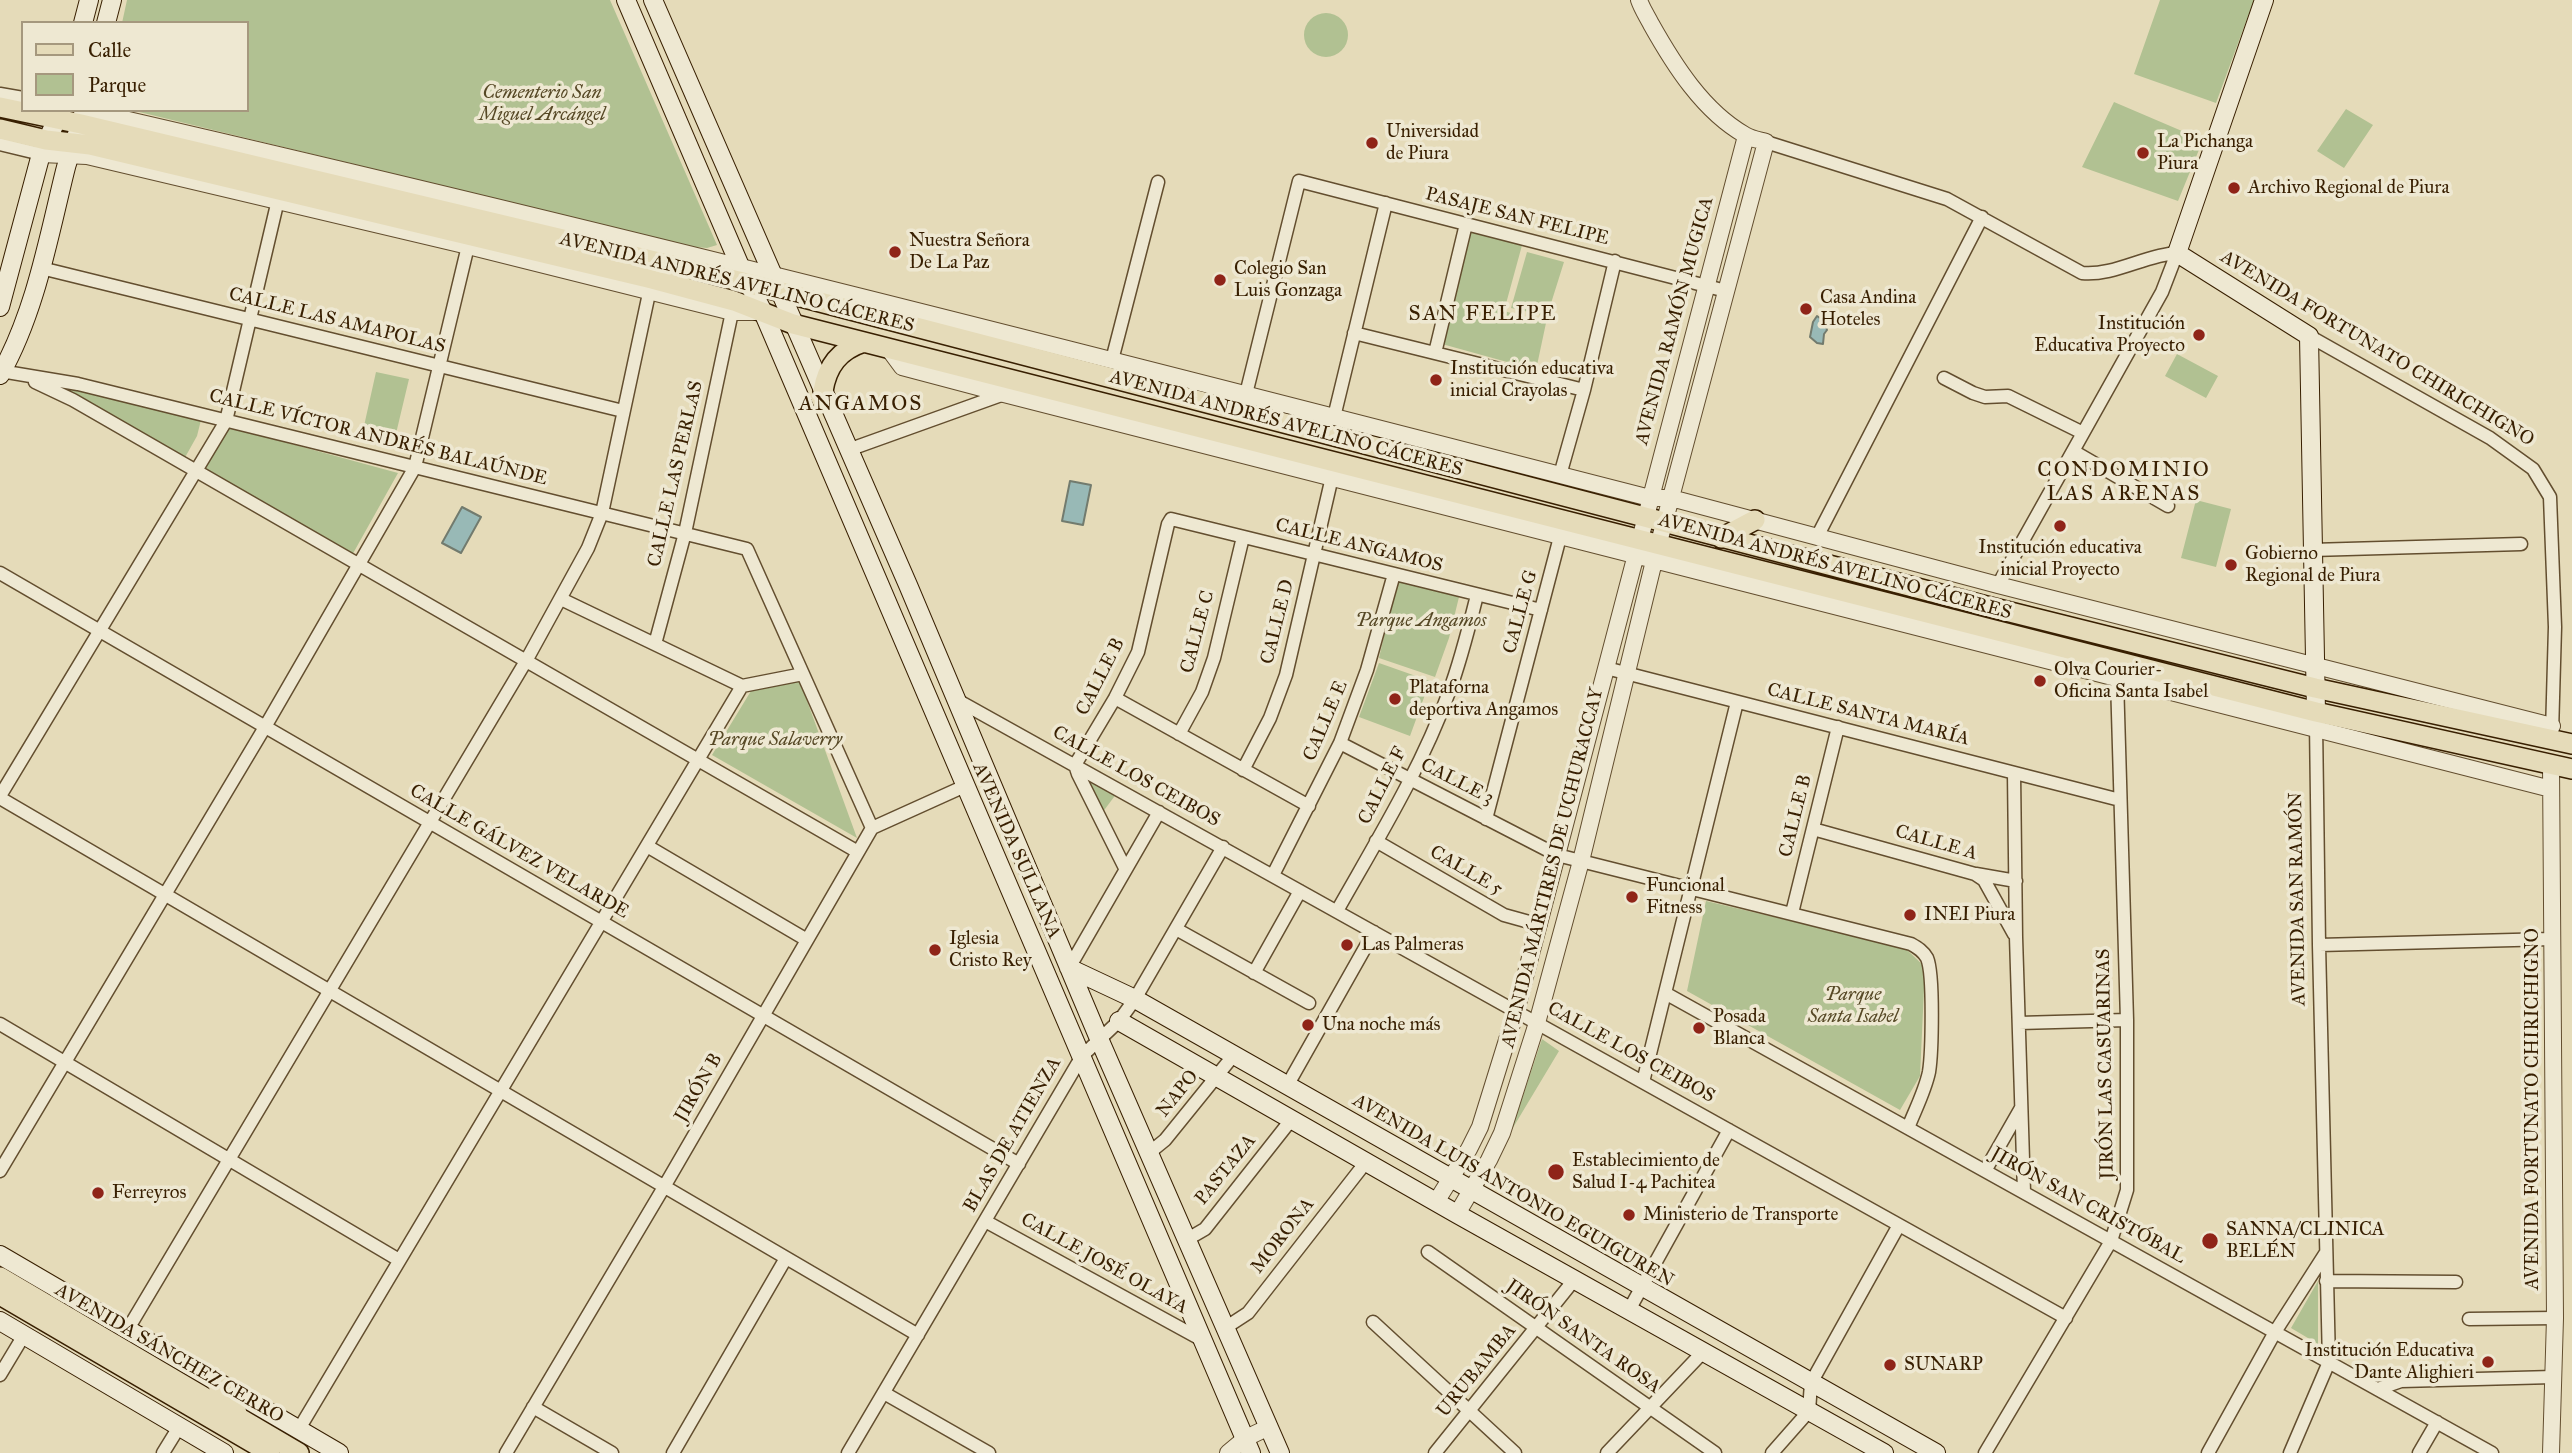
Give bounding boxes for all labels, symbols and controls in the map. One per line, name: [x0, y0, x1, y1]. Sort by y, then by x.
legend: [21, 21, 248, 112]
text: Calle: [88, 37, 131, 63]
text: Parque: [88, 72, 146, 98]
park label: Cementerio San Miguel Arcángel: [479, 82, 605, 126]
place label: Universidad de Piura: [1386, 121, 1479, 165]
place label: La Pichanga Piura: [2157, 131, 2253, 175]
marker: Universidad de Piura: [1364, 135, 1380, 151]
marker: La Pichanga Piura: [2135, 145, 2151, 161]
place label: Archivo Regional de Piura: [2248, 177, 2449, 199]
marker: Archivo Regional de Piura: [2226, 180, 2242, 196]
street label: PASAJE SAN FELIPE: [1423, 183, 1611, 251]
street label: AVENIDA RAMÓN MUGICA: [1631, 194, 1719, 448]
street label: AVENIDA ANDRÉS AVELINO CÁCERES: [557, 228, 917, 338]
place label: Nuestra Señora De La Paz: [909, 230, 1030, 274]
marker: Nuestra Señora De La Paz: [887, 244, 903, 260]
street label: AVENIDA FORTUNATO CHIRICHIGNO: [2216, 246, 2538, 452]
place label: Colegio San Luis Gonzaga: [1234, 258, 1342, 302]
marker: Colegio San Luis Gonzaga: [1212, 272, 1228, 288]
street label: CALLE LAS AMAPOLAS: [226, 283, 448, 359]
place label: Casa Andina Hoteles: [1820, 287, 1916, 331]
marker: Casa Andina Hoteles: [1798, 301, 1814, 317]
district label: SAN FELIPE: [1410, 302, 1556, 328]
place label: Institución Educativa Proyecto: [2034, 313, 2185, 357]
marker: Institución Educativa Proyecto: [2191, 327, 2207, 343]
place label: Institución educativa inicial Crayolas: [1450, 358, 1614, 402]
street label: AVENIDA ANDRÉS AVELINO CÁCERES: [1107, 366, 1465, 482]
marker: Institución educativa inicial Crayolas: [1428, 372, 1444, 388]
street label: CALLE LAS PERLAS: [644, 379, 708, 569]
street label: CALLE VÍCTOR ANDRÉS BALAÚNDE: [207, 385, 549, 491]
district label: ANGAMOS: [800, 392, 922, 418]
district label: CONDOMINIO LAS ARENAS: [2039, 458, 2209, 508]
street label: AVENIDA ANDRÉS AVELINO CÁCERES: [1656, 509, 2014, 625]
street label: CALLE ANGAMOS: [1273, 514, 1445, 578]
marker: Institución educativa inicial Proyecto: [2052, 518, 2068, 534]
place label: Institución educativa inicial Proyecto: [1978, 537, 2142, 581]
place label: Gobierno Regional de Piura: [2245, 543, 2380, 587]
marker: Gobierno Regional de Piura: [2223, 557, 2239, 573]
street label: CALLE G: [1499, 568, 1543, 656]
street label: CALLE D: [1256, 577, 1300, 667]
street label: CALLE C: [1176, 588, 1220, 676]
park label: Parque Angamos: [1356, 610, 1486, 632]
street label: CALLE B: [1072, 634, 1130, 720]
place label: Olva Courier- Oficina Santa Isabel: [2054, 659, 2208, 703]
marker: Olva Courier- Oficina Santa Isabel: [2032, 673, 2048, 689]
street label: CALLE E: [1299, 677, 1353, 765]
place label: Plataforna deportiva Angamos: [1409, 677, 1558, 721]
street label: CALLE SANTA MARÍA: [1765, 679, 1971, 751]
street label: AVENIDA MÁRTIRES DE UCHURACCAY: [1497, 686, 1609, 1050]
marker: Plataforna deportiva Angamos: [1387, 691, 1403, 707]
street label: CALLE LOS CEIBOS: [1048, 722, 1224, 832]
park label: Parque Salaverry: [708, 729, 842, 751]
street label: CALLE F: [1354, 743, 1412, 829]
street label: CALLE 3: [1417, 754, 1497, 810]
street label: AVENIDA SULLANA: [967, 760, 1065, 942]
street label: CALLE B: [1775, 772, 1817, 860]
street label: CALLE GÁLVEZ VELARDE: [405, 780, 633, 924]
street label: AVENIDA SAN RAMÓN: [2285, 792, 2311, 1006]
street label: CALLE A: [1892, 820, 1980, 866]
street label: CALLE 5: [1426, 841, 1506, 901]
place label: Funcional Fitness: [1646, 875, 1725, 919]
marker: Funcional Fitness: [1624, 889, 1640, 905]
place label: INEI Piura: [1924, 904, 2015, 926]
marker: INEI Piura: [1902, 907, 1918, 923]
place label: Iglesia Cristo Rey: [949, 928, 1032, 972]
street label: AVENIDA FORTUNATO CHIRICHIGNO: [2522, 928, 2544, 1290]
place label: Las Palmeras: [1361, 934, 1464, 956]
marker: Las Palmeras: [1339, 937, 1355, 953]
marker: Iglesia Cristo Rey: [927, 942, 943, 958]
street label: JIRÓN LAS CASUARINAS: [2093, 948, 2119, 1180]
park label: Parque Santa Isabel: [1808, 984, 1898, 1028]
street label: CALLE LOS CEIBOS: [1543, 998, 1719, 1108]
place label: Posada Blanca: [1713, 1006, 1766, 1050]
place label: Una noche más: [1322, 1014, 1440, 1036]
marker: Una noche más: [1300, 1017, 1316, 1033]
marker: Posada Blanca: [1691, 1020, 1707, 1036]
street label: JIRÓN B: [670, 1049, 728, 1127]
street label: BLAS DE ATIENZA: [959, 1053, 1067, 1217]
street label: NAPO: [1152, 1066, 1204, 1122]
street label: AVENIDA LUIS ANTONIO EGUIGUREN: [1348, 1089, 1678, 1293]
street label: PASTAZA: [1191, 1130, 1261, 1210]
street label: JIRÓN SAN CRISTÓBAL: [1987, 1143, 2189, 1269]
place label: Establecimiento de Salud I-4 Pachitea: [1572, 1150, 1720, 1194]
marker: Establecimiento de Salud I-4 Pachitea: [1546, 1162, 1566, 1182]
place label: Ferreyros: [112, 1182, 186, 1204]
marker: Ferreyros: [90, 1185, 106, 1201]
street label: MORONA: [1246, 1194, 1320, 1278]
place label: Ministerio de Transporte: [1643, 1204, 1838, 1226]
marker: Ministerio de Transporte: [1621, 1207, 1637, 1223]
street label: CALLE JOSÉ OLAYA: [1016, 1209, 1192, 1319]
place label: SANNA/CLINICA BELÉN: [2226, 1219, 2385, 1263]
marker: SANNA/CLINICA BELÉN: [2200, 1231, 2220, 1251]
street label: JIRÓN SANTA ROSA: [1501, 1275, 1665, 1399]
street label: AVENIDA SÁNCHEZ CERRO: [51, 1279, 287, 1429]
street label: URUBAMBA: [1433, 1320, 1521, 1422]
place label: Institución Educativa Dante Alighieri: [2305, 1340, 2474, 1384]
place label: SUNARP: [1904, 1354, 1983, 1376]
marker: Institución Educativa Dante Alighieri: [2480, 1354, 2496, 1370]
marker: SUNARP: [1882, 1357, 1898, 1373]

